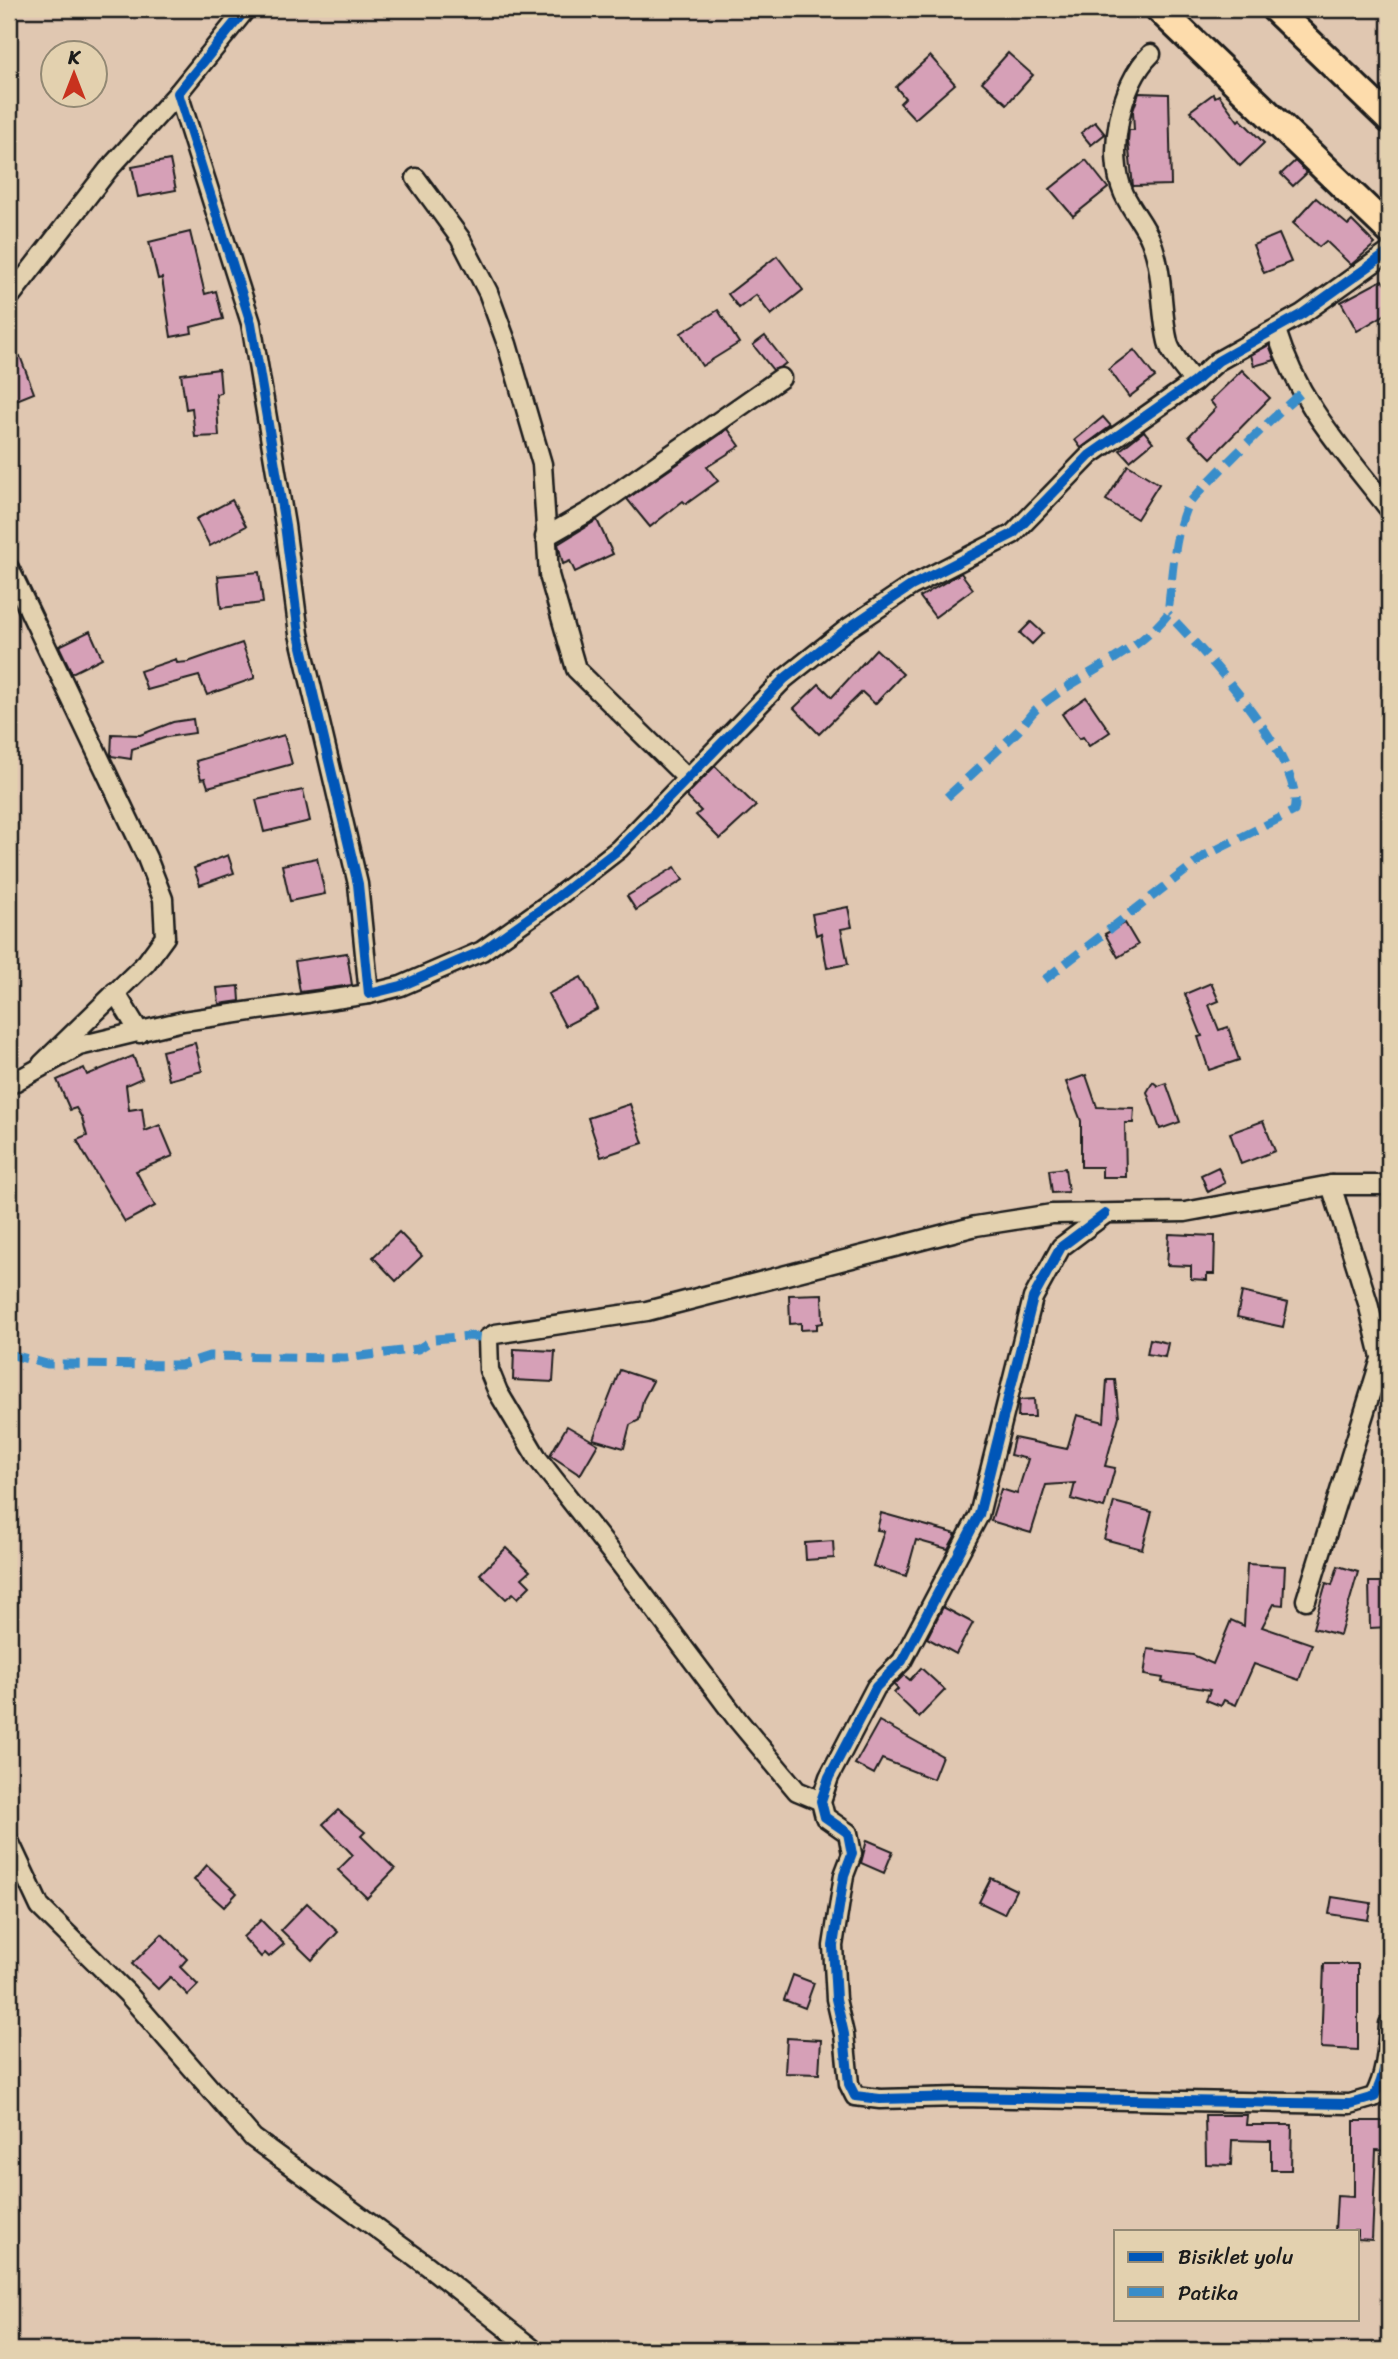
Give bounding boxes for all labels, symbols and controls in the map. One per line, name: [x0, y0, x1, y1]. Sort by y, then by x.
north arrow: [38, 38, 108, 108]
text: K: [67, 41, 81, 74]
legend: [1114, 2230, 1360, 2320]
text: Bisiklet yolu: [1178, 2238, 1294, 2276]
text: Patika: [1178, 2274, 1238, 2312]

